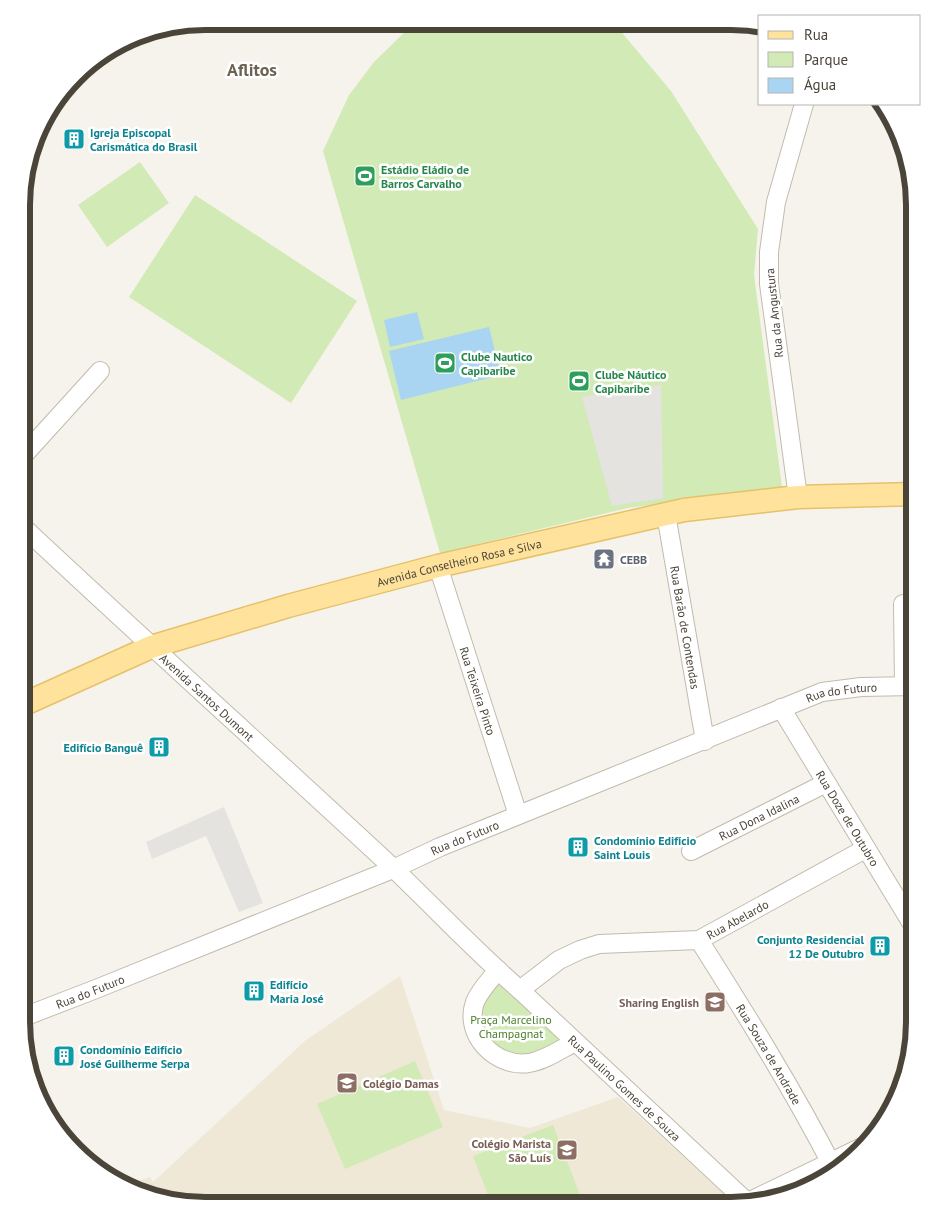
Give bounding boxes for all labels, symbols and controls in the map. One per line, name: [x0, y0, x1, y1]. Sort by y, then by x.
legend: [758, 15, 921, 105]
text: Rua: [804, 25, 828, 44]
text: Parque: [804, 50, 848, 69]
district label: Aflitos: [227, 58, 277, 81]
text: Água: [804, 75, 836, 94]
place label: Igreja Episcopal Carismática do Brasil: [90, 125, 198, 154]
building icon: Igreja Episcopal Carismática do Brasil: [62, 127, 86, 151]
place label: Estádio Eládio de Barros Carvalho: [381, 162, 469, 191]
sports icon: Estádio Eládio de Barros Carvalho: [353, 164, 377, 188]
street label: Rua da Angustura: [762, 267, 786, 359]
place label: Clube Nautico Capibaribe: [461, 349, 533, 378]
sports icon: Clube Nautico Capibaribe: [433, 351, 457, 375]
place label: Clube Náutico Capibaribe: [595, 367, 667, 396]
sports icon: Clube Náutico Capibaribe: [567, 369, 591, 393]
street label: Avenida Conselheiro Rosa e Silva: [375, 535, 543, 590]
temple icon: CEBB: [592, 547, 616, 571]
place label: CEBB: [620, 552, 647, 567]
street label: Rua Barão de Contendas: [668, 565, 703, 690]
street label: Rua Teixeira Pinto: [457, 645, 499, 737]
street label: Avenida Santos Dumont: [157, 650, 257, 744]
street label: Rua do Futuro: [803, 679, 877, 705]
building icon: Edifício Banguê: [147, 735, 171, 759]
place label: Edifício Banguê: [63, 740, 143, 755]
street label: Rua Doze de Outubro: [813, 768, 883, 869]
street label: Rua Dona Idalina: [716, 790, 802, 843]
street label: Rua do Futuro: [428, 816, 501, 858]
place label: Condomínio Edifício Saint Louis: [594, 833, 697, 862]
building icon: Condomínio Edifício Saint Louis: [566, 835, 590, 859]
street label: Rua Abelardo: [704, 896, 771, 942]
place label: Conjunto Residencial 12 De Outubro: [757, 932, 865, 961]
building icon: Conjunto Residencial 12 De Outubro: [868, 934, 892, 958]
street label: Rua do Futuro: [53, 971, 127, 1011]
place label: Edifício Maria José: [270, 977, 324, 1006]
building icon: Edifício Maria José: [242, 979, 266, 1003]
school or university icon: Sharing English: [703, 990, 727, 1014]
place label: Sharing English: [619, 995, 699, 1010]
street label: Rua Souza de Andrade: [733, 1001, 805, 1107]
park label: Praça Marcelino Champagnat: [470, 1012, 552, 1041]
street label: Rua Paulino Gomes de Souza: [565, 1032, 684, 1144]
place label: Condomínio Edifício José Guilherme Serpa: [79, 1042, 190, 1071]
building icon: Condomínio Edifício José Guilherme Serpa: [52, 1044, 76, 1068]
school or university icon: Colégio Damas: [335, 1071, 359, 1095]
place label: Colégio Damas: [363, 1076, 439, 1091]
place label: Colégio Marista São Luís: [471, 1136, 551, 1165]
school or university icon: Colégio Marista São Luís: [555, 1138, 579, 1162]

